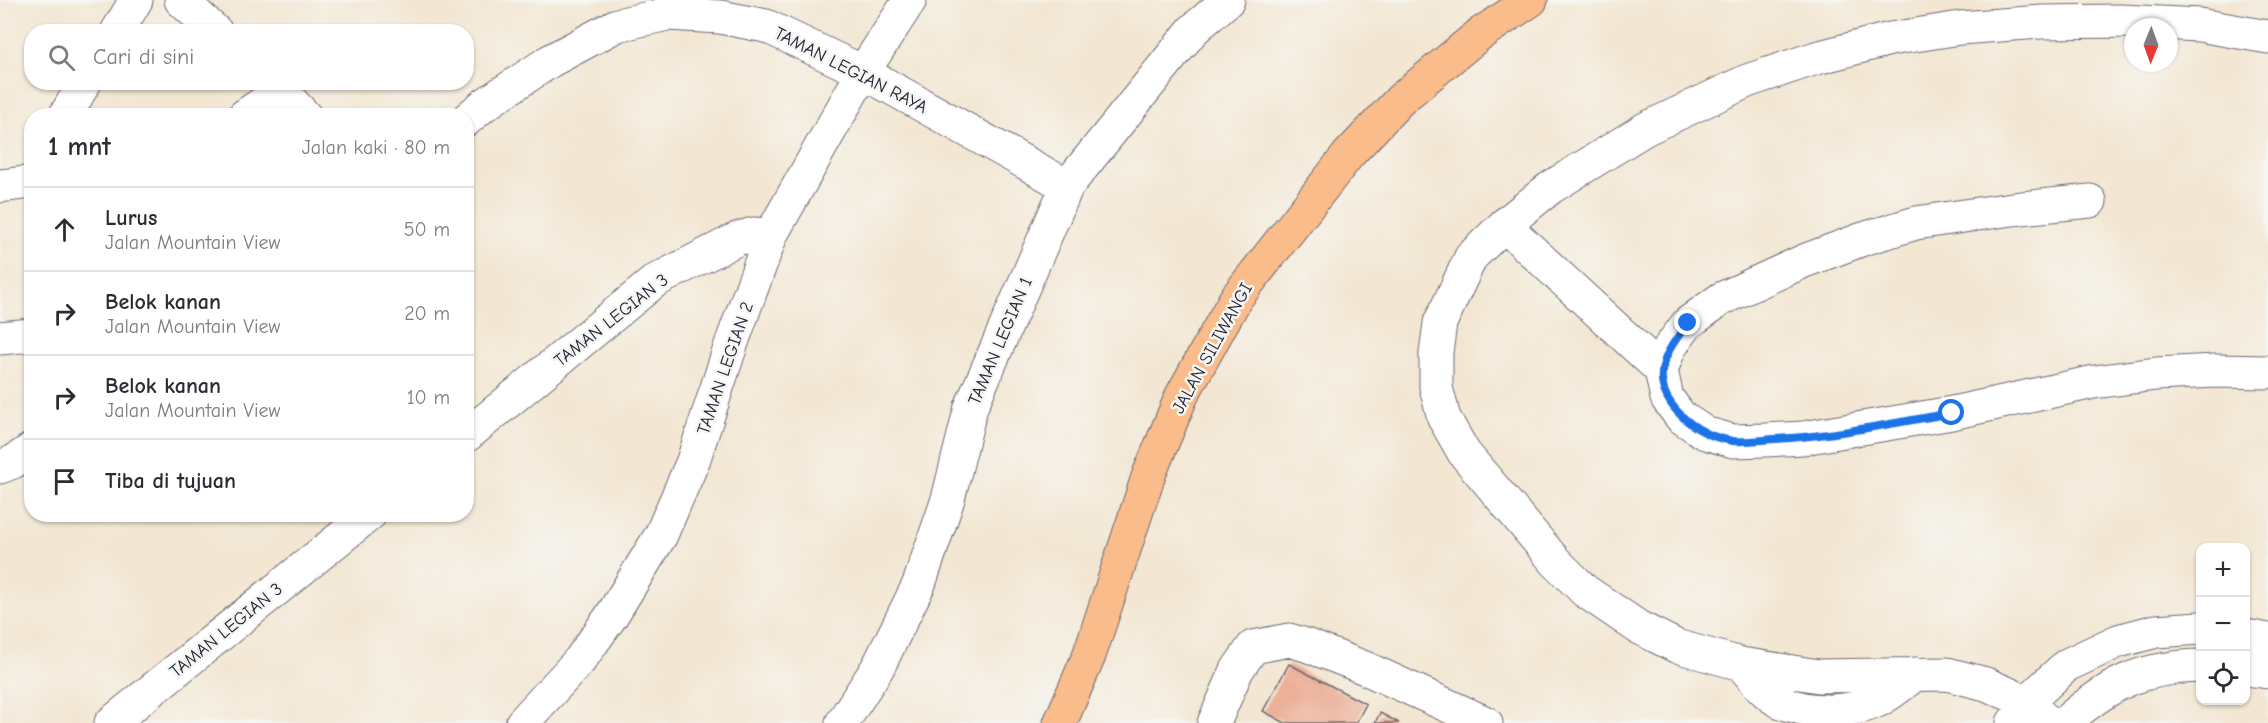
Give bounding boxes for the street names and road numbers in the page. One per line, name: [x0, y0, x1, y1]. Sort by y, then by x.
street label: TAMAN LEGIAN RAYA: [771, 23, 931, 118]
street label: TAMAN LEGIAN 3: [550, 269, 672, 371]
street label: TAMAN LEGIAN 1: [964, 274, 1037, 408]
street label: JALAN SILIWANGI: [1168, 279, 1257, 417]
street label: TAMAN LEGIAN 2: [693, 299, 758, 437]
street label: TAMAN LEGIAN 3: [166, 579, 287, 682]

